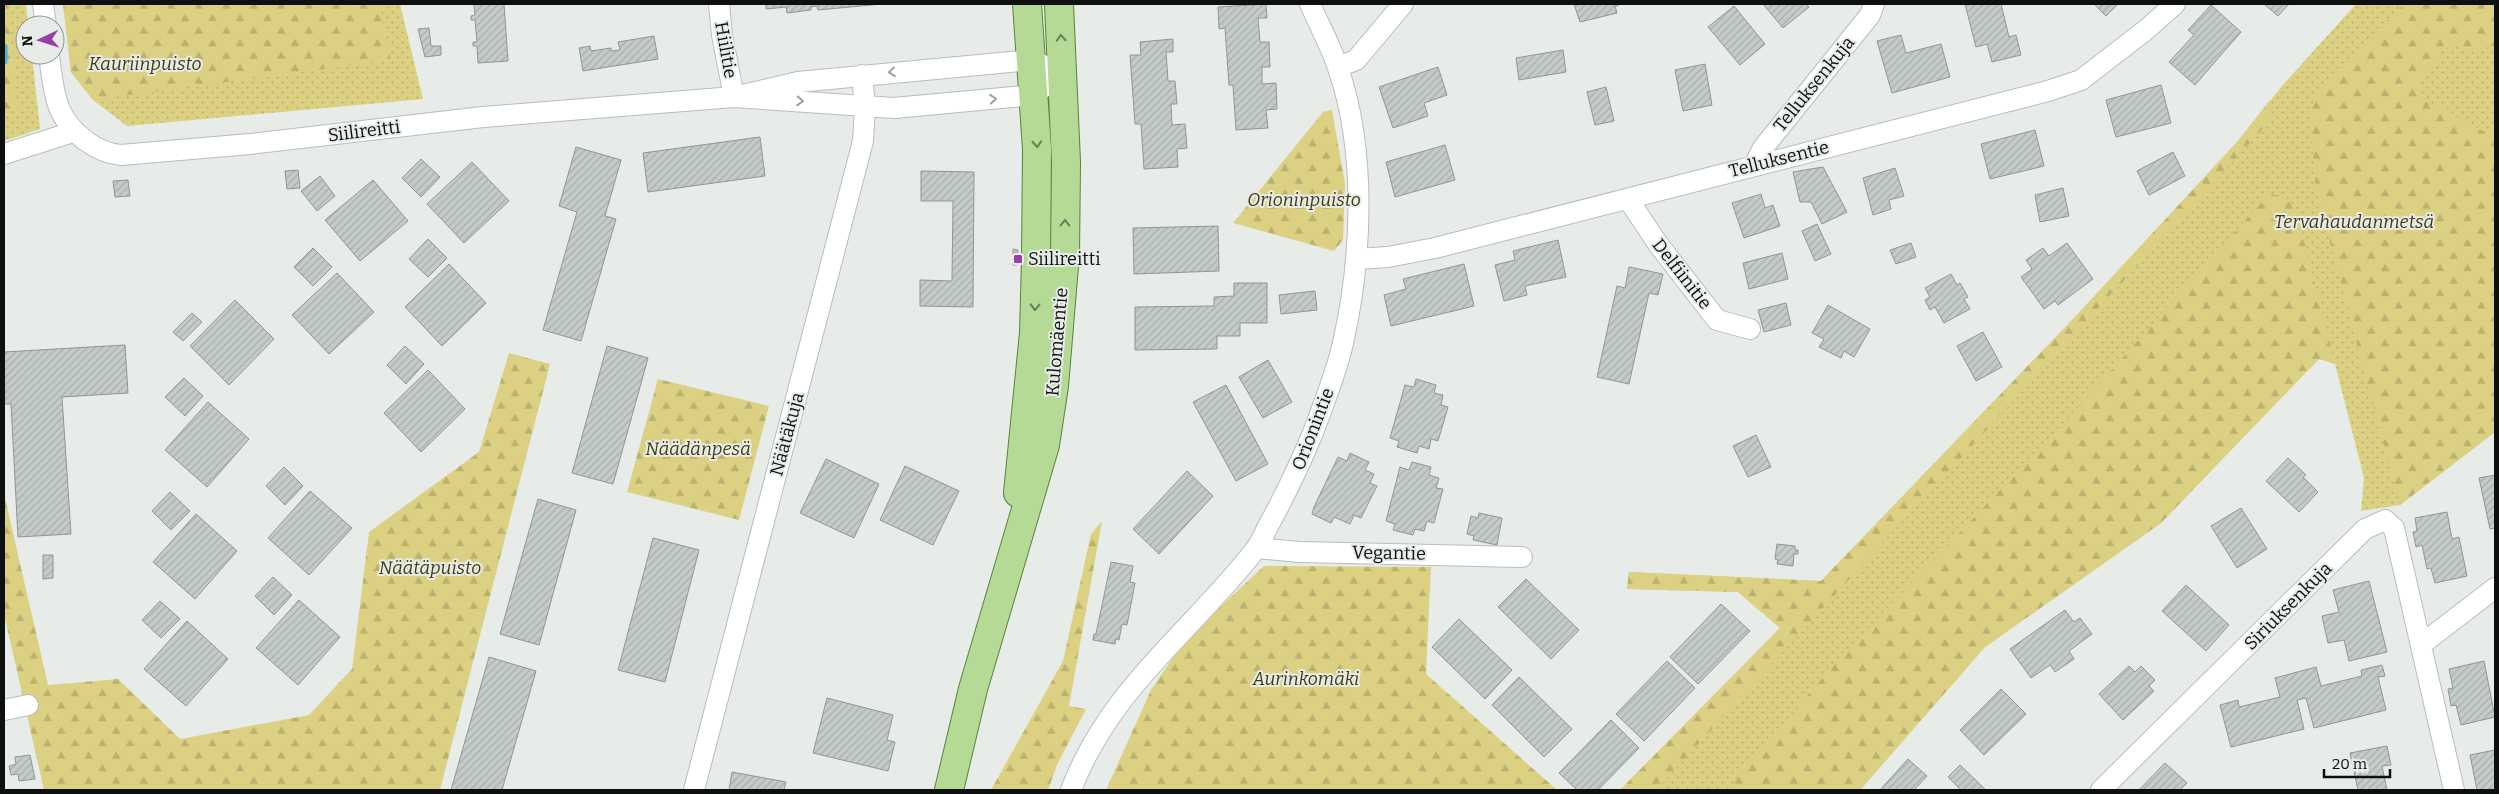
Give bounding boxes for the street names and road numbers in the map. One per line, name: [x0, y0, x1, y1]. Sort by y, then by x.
street label: Hiilitie: [710, 20, 742, 80]
street label: Telluksenkuja: [1769, 32, 1859, 136]
street label: Siilireitti: [327, 116, 401, 146]
street label: Telluksentie: [1727, 136, 1831, 182]
street label: Delfiinitie: [1648, 234, 1716, 314]
street label: Kulomäentie: [1041, 287, 1073, 397]
street label: Orionintie: [1287, 385, 1339, 473]
street label: Näätäkuja: [765, 390, 809, 478]
street label: Vegantie: [1352, 541, 1426, 565]
street label: Siriuksenkuja: [2239, 557, 2337, 655]

